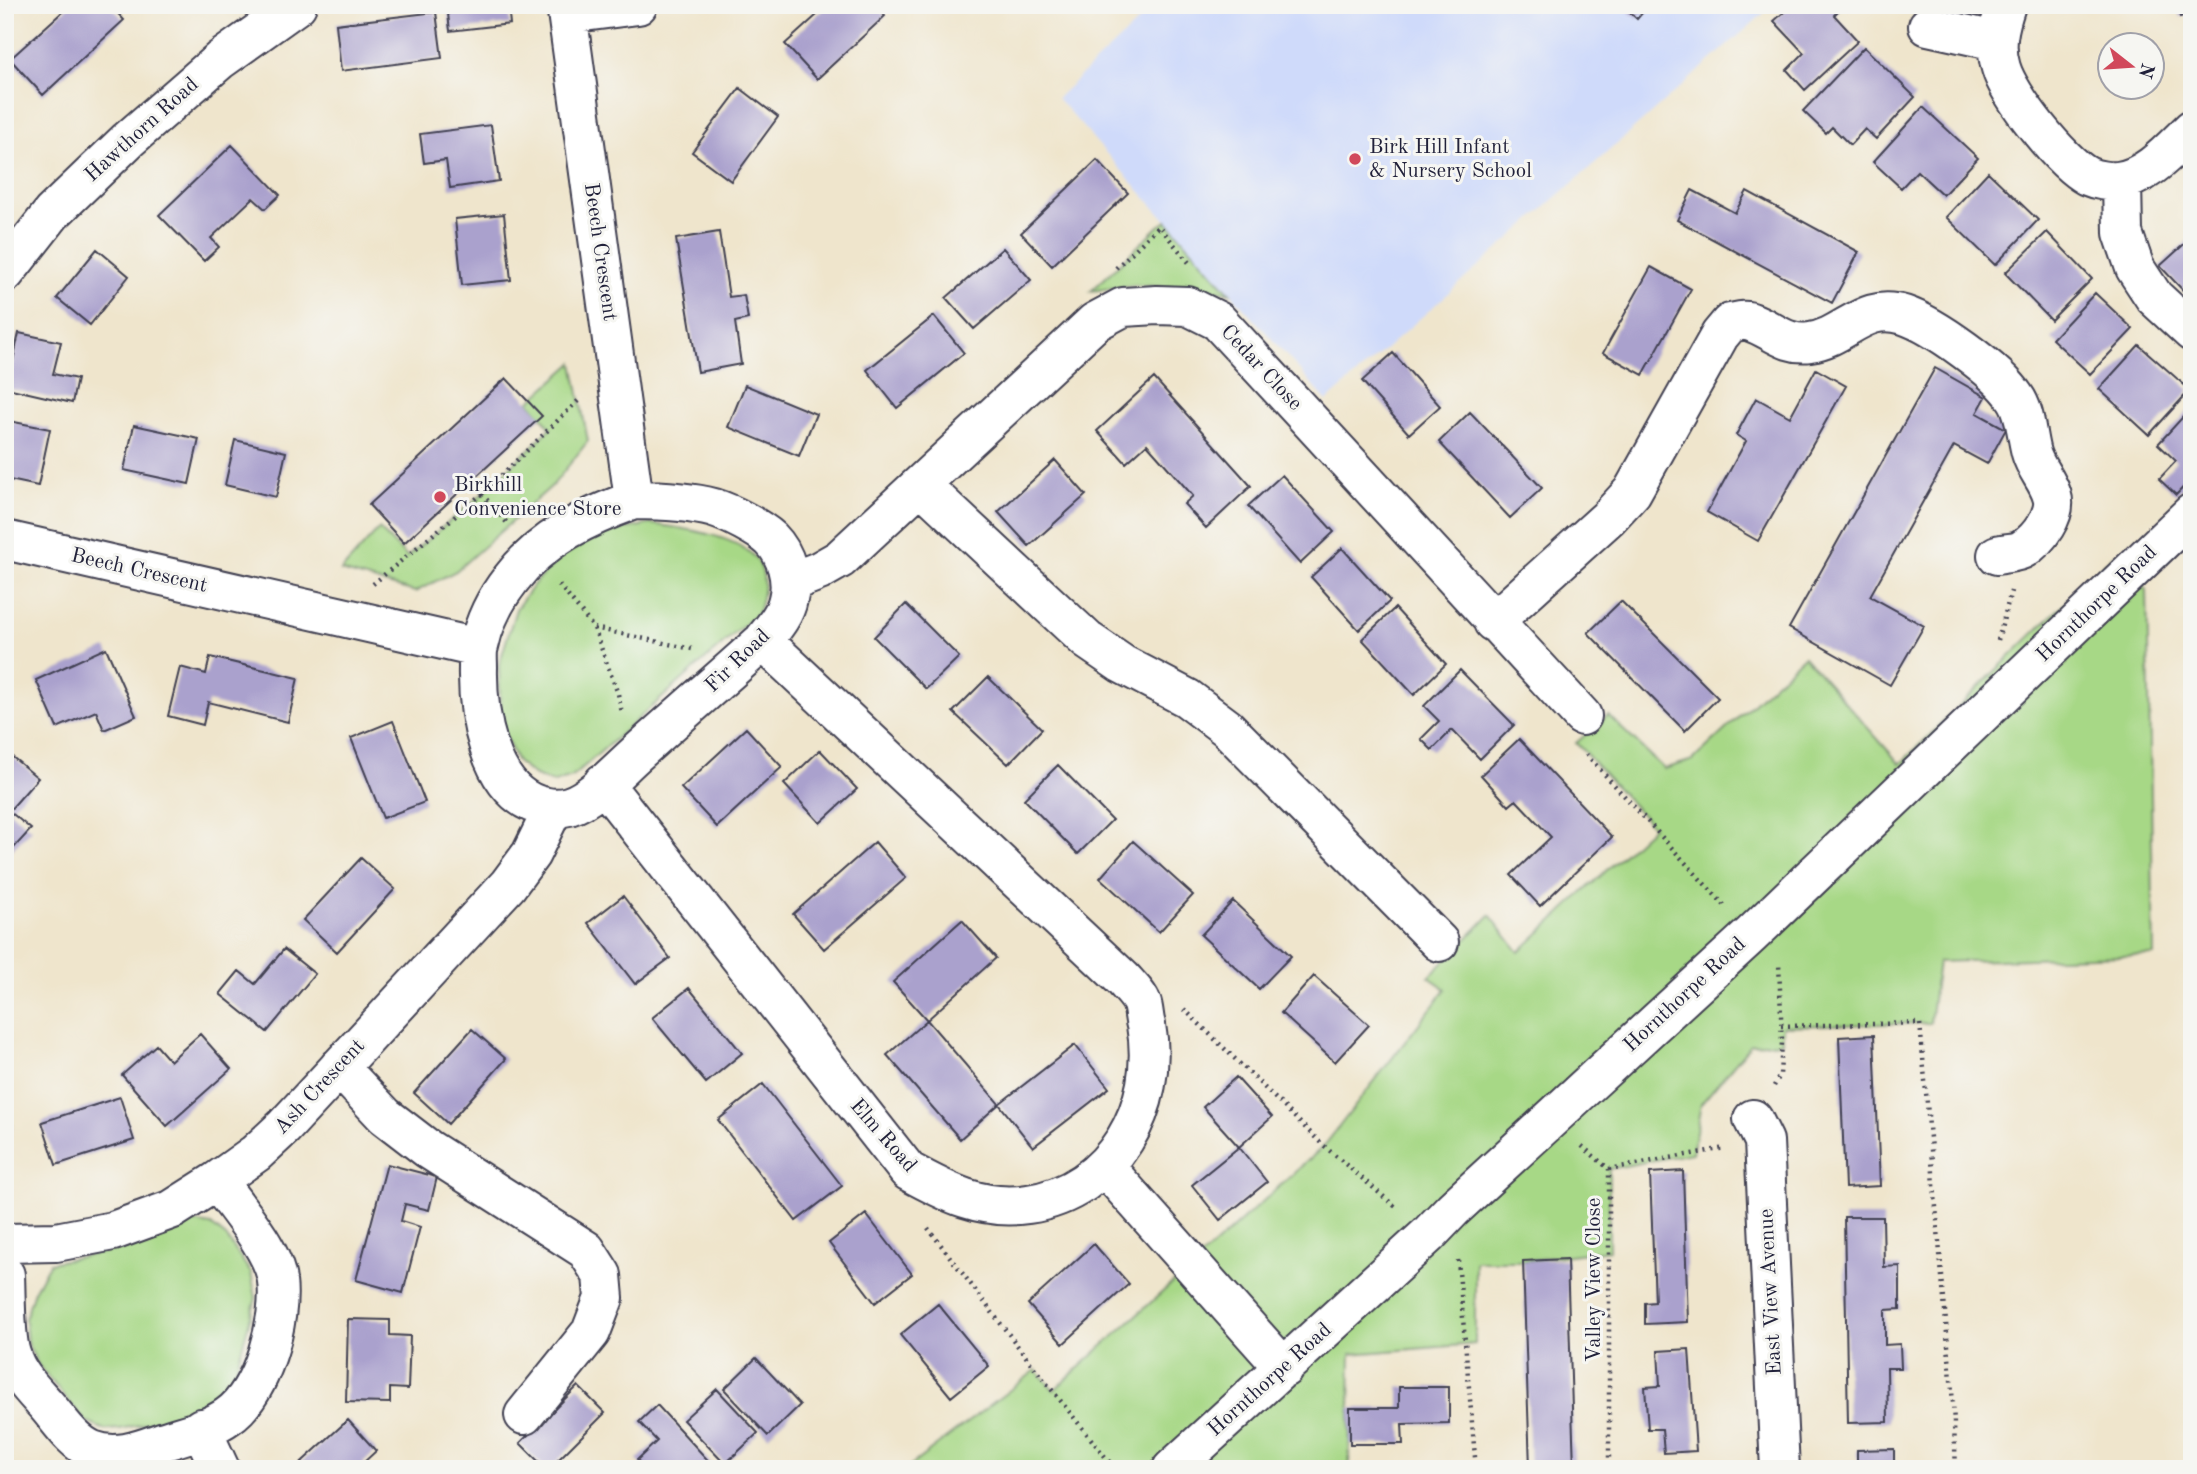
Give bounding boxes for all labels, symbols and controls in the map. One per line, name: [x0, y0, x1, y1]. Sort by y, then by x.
north arrow: [2096, 32, 2166, 102]
text: N: [2134, 61, 2156, 80]
street label: Hawthorn Road: [81, 74, 203, 186]
place label: Birk Hill Infant & Nursery School: [1369, 137, 1532, 182]
marker: Birk Hill Infant & Nursery School: [1347, 151, 1363, 167]
street label: Beech Crescent: [580, 182, 620, 322]
street label: Cedar Close: [1216, 321, 1306, 415]
place label: Birkhill Convenience Store: [454, 475, 621, 520]
marker: Birkhill Convenience Store: [432, 489, 448, 505]
street label: Hornthorpe Road: [2033, 542, 2161, 666]
street label: Beech Crescent: [69, 545, 209, 597]
street label: Fir Road: [702, 625, 775, 697]
street label: Hornthorpe Road: [1620, 933, 1750, 1057]
street label: Ash Crescent: [271, 1035, 369, 1139]
street label: Elm Road: [846, 1095, 920, 1177]
street label: Valley View Close: [1584, 1198, 1605, 1362]
street label: East View Avenue: [1756, 1208, 1786, 1376]
street label: Hornthorpe Road: [1204, 1319, 1336, 1441]

